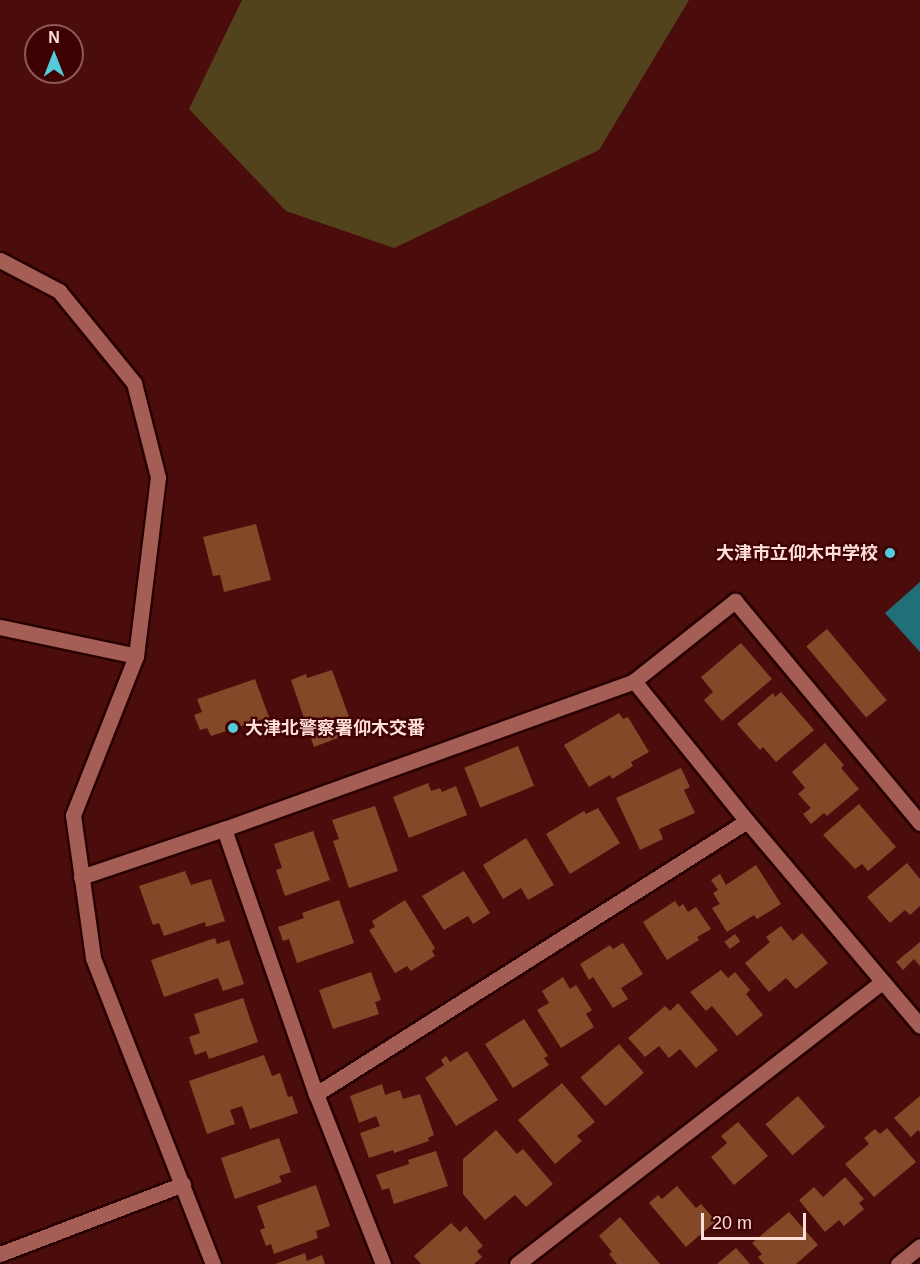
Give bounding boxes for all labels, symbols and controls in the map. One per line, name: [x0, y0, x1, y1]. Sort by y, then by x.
north arrow: [24, 24, 84, 84]
text: N: [48, 29, 60, 46]
place label: 大津市立仰木中学校: [716, 542, 878, 564]
marker: 大津市立仰木中学校: [883, 546, 897, 560]
place label: 大津北警察署仰木交番: [245, 717, 425, 739]
marker: 大津北警察署仰木交番: [226, 721, 240, 735]
scale bar: [704, 1201, 809, 1239]
text: 20 m: [712, 1213, 752, 1233]

